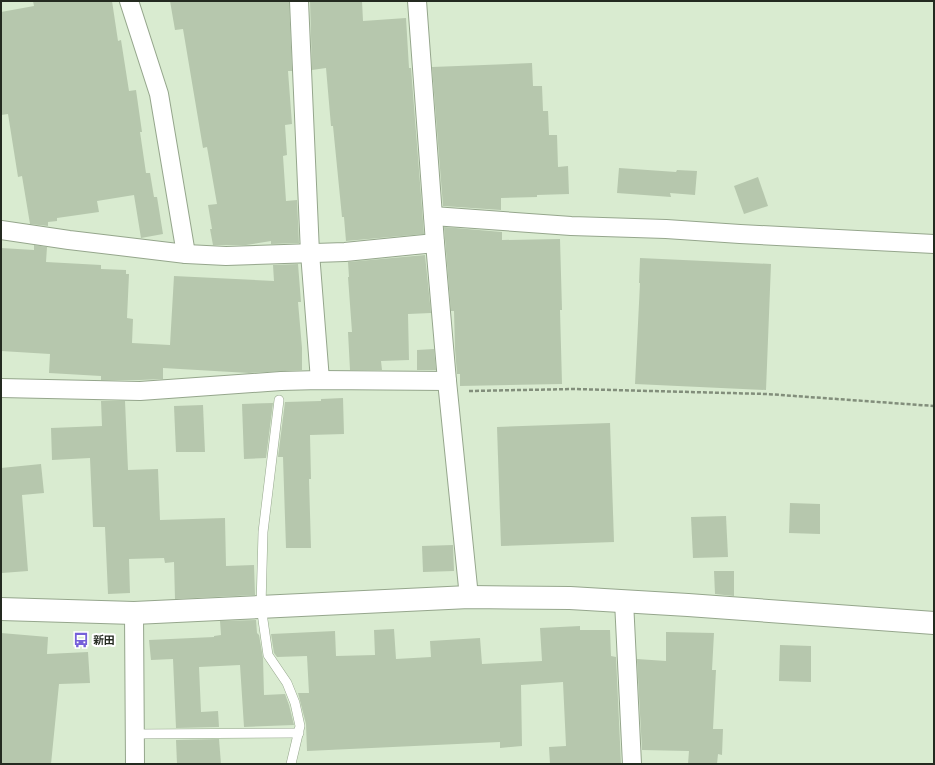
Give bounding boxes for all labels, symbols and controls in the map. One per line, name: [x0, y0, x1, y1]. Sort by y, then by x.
bus stop icon: 新田: [72, 631, 90, 649]
place label: 新田: [93, 633, 115, 647]

